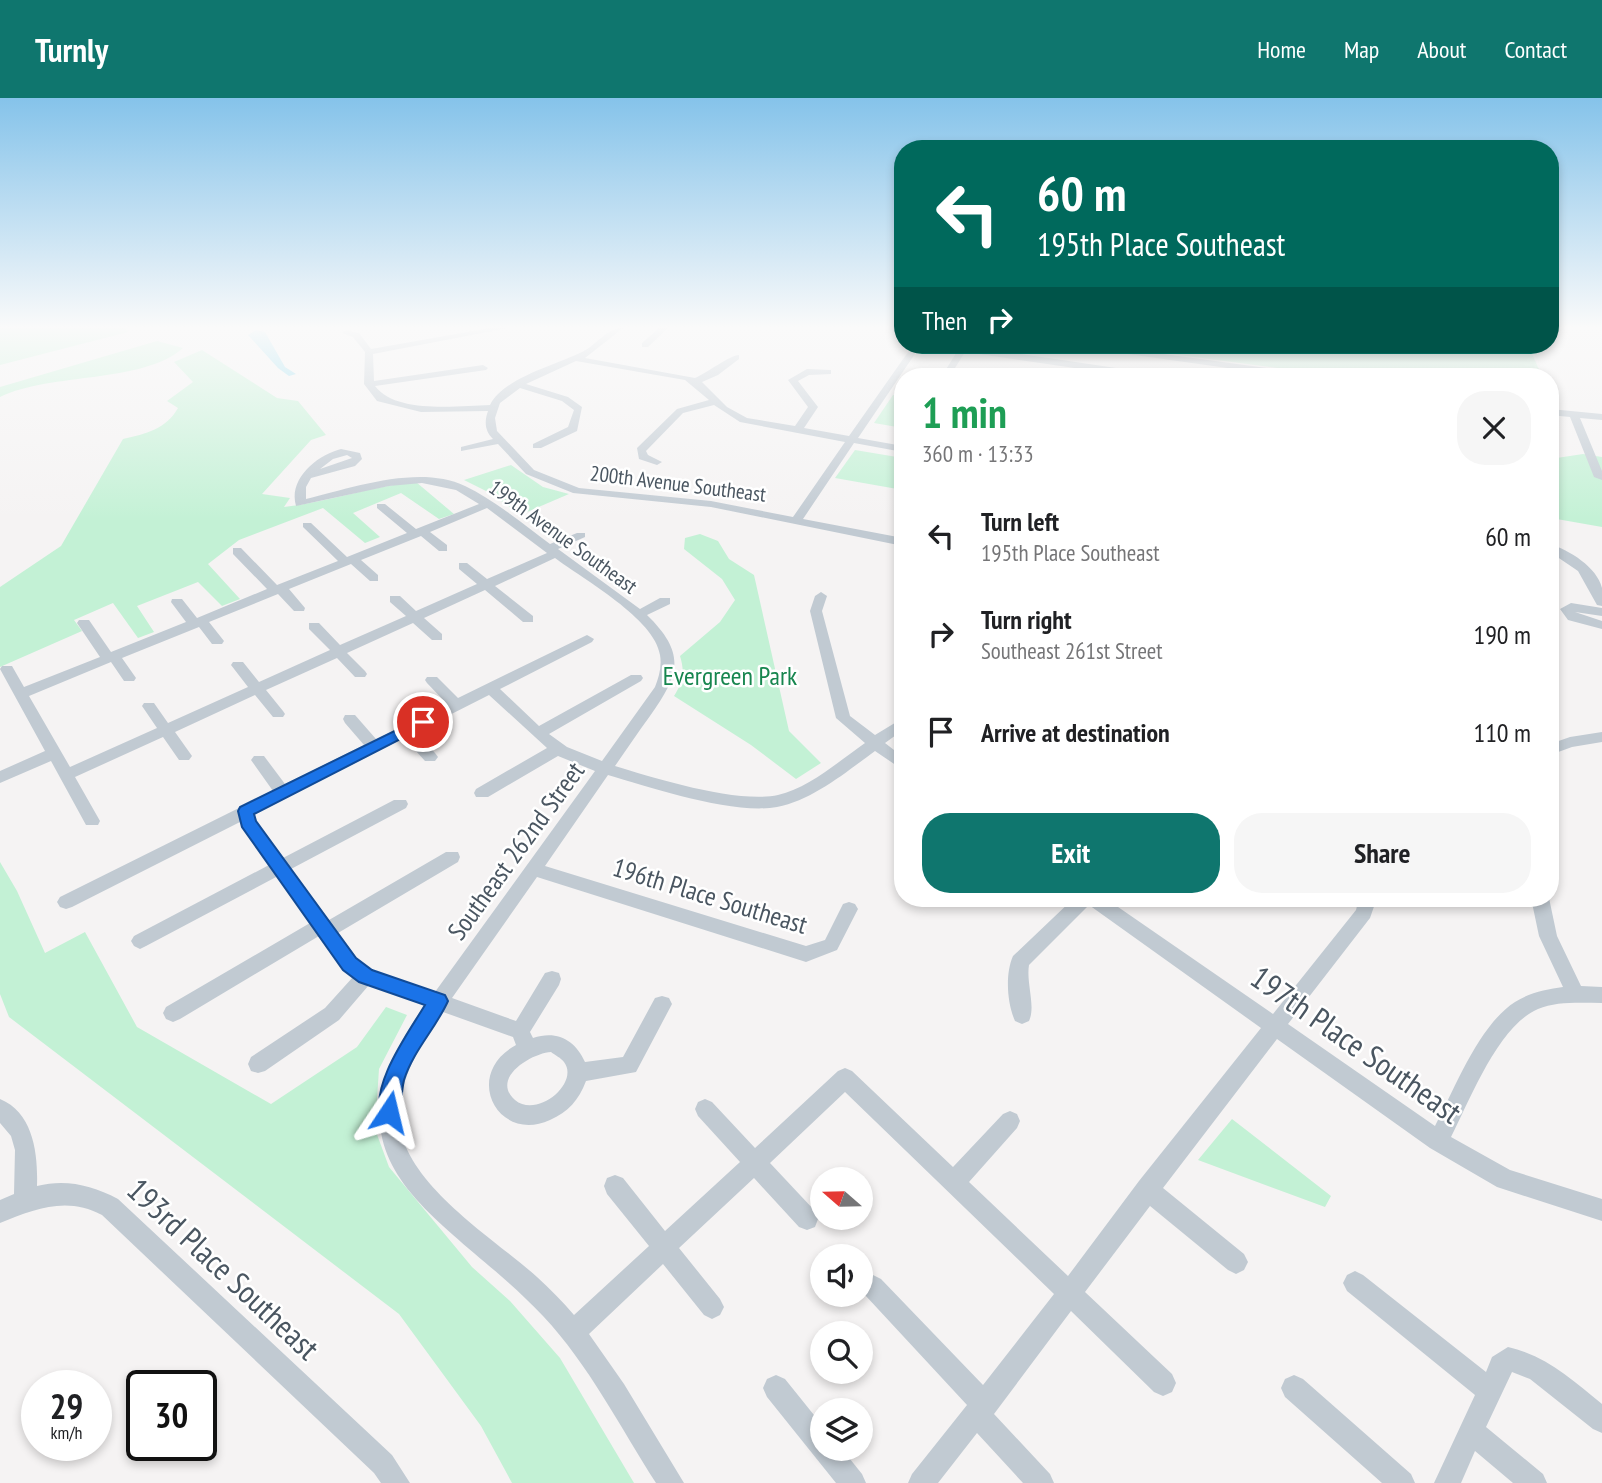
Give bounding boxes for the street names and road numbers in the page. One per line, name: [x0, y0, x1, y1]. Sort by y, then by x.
street label: 200th Avenue Southeast: [589, 459, 768, 508]
street label: 199th Avenue Southeast: [484, 474, 643, 600]
street label: Southeast 262nd Street: [440, 755, 591, 946]
street label: 196th Place Southeast: [609, 850, 811, 941]
street label: 197th Place Southeast: [1243, 956, 1470, 1133]
street label: 193rd Place Southeast: [119, 1168, 329, 1368]

